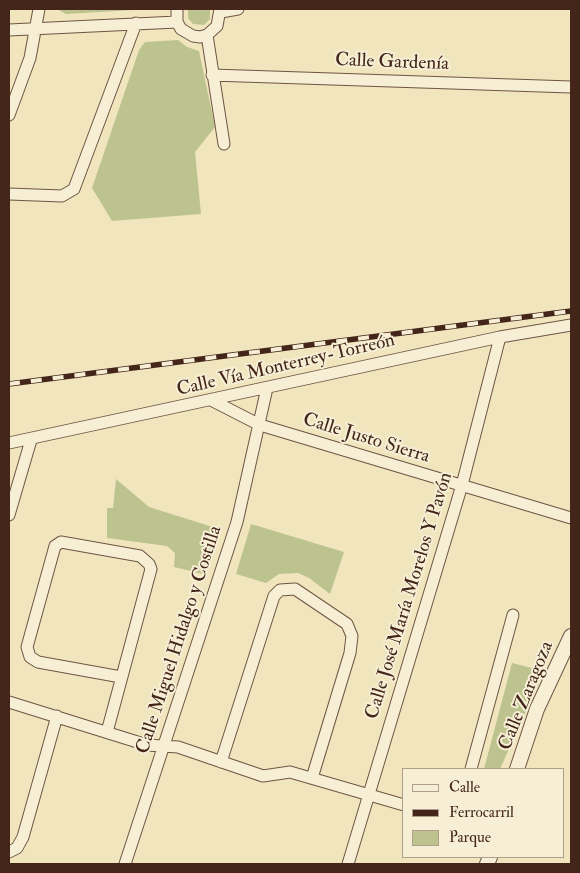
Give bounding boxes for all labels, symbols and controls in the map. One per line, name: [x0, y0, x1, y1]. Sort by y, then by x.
street label: Calle Gardenía: [335, 50, 449, 76]
street label: Calle Vía Monterrey-Torreón: [175, 330, 397, 402]
street label: Calle Justo Sierra: [300, 409, 432, 469]
street label: Calle José María Morelos Y Pavón: [362, 470, 458, 722]
street label: Calle Miguel Hidalgo y Costilla: [132, 523, 228, 757]
street label: Calle Zaragoza: [495, 638, 559, 754]
legend: [402, 768, 565, 858]
text: Calle: [449, 778, 480, 797]
text: Ferrocarril: [449, 803, 514, 822]
text: Parque: [449, 828, 491, 847]

